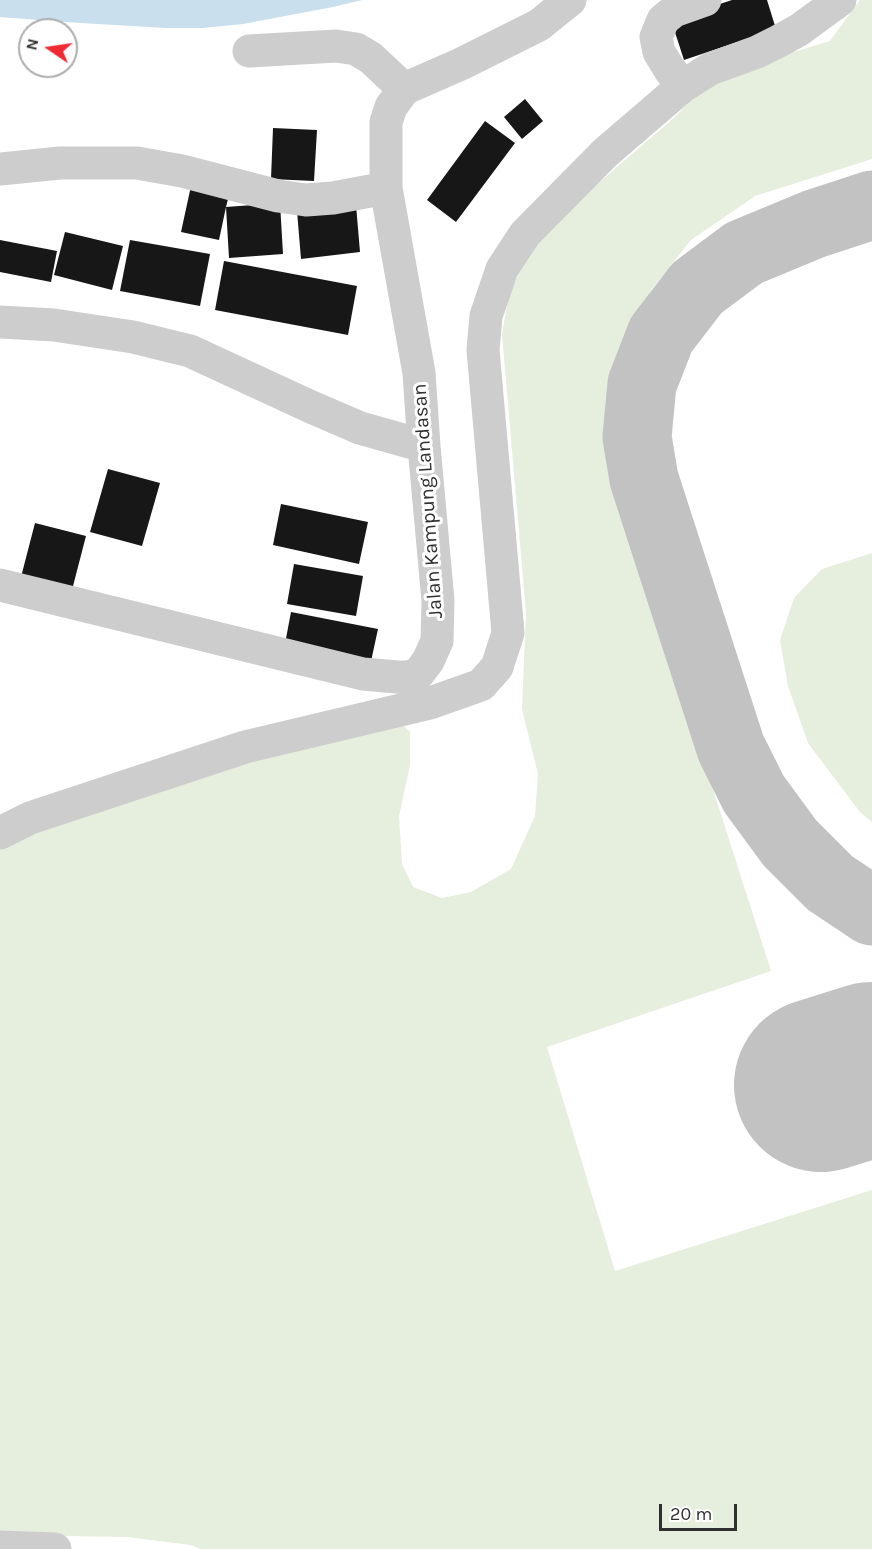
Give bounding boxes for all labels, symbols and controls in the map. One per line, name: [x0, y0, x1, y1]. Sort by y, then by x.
north arrow: [18, 18, 78, 78]
text: N: [21, 37, 42, 52]
street label: Jalan Kampung Landasan: [408, 383, 448, 619]
scale bar: [662, 1492, 740, 1530]
text: 20 m: [670, 1503, 712, 1525]

